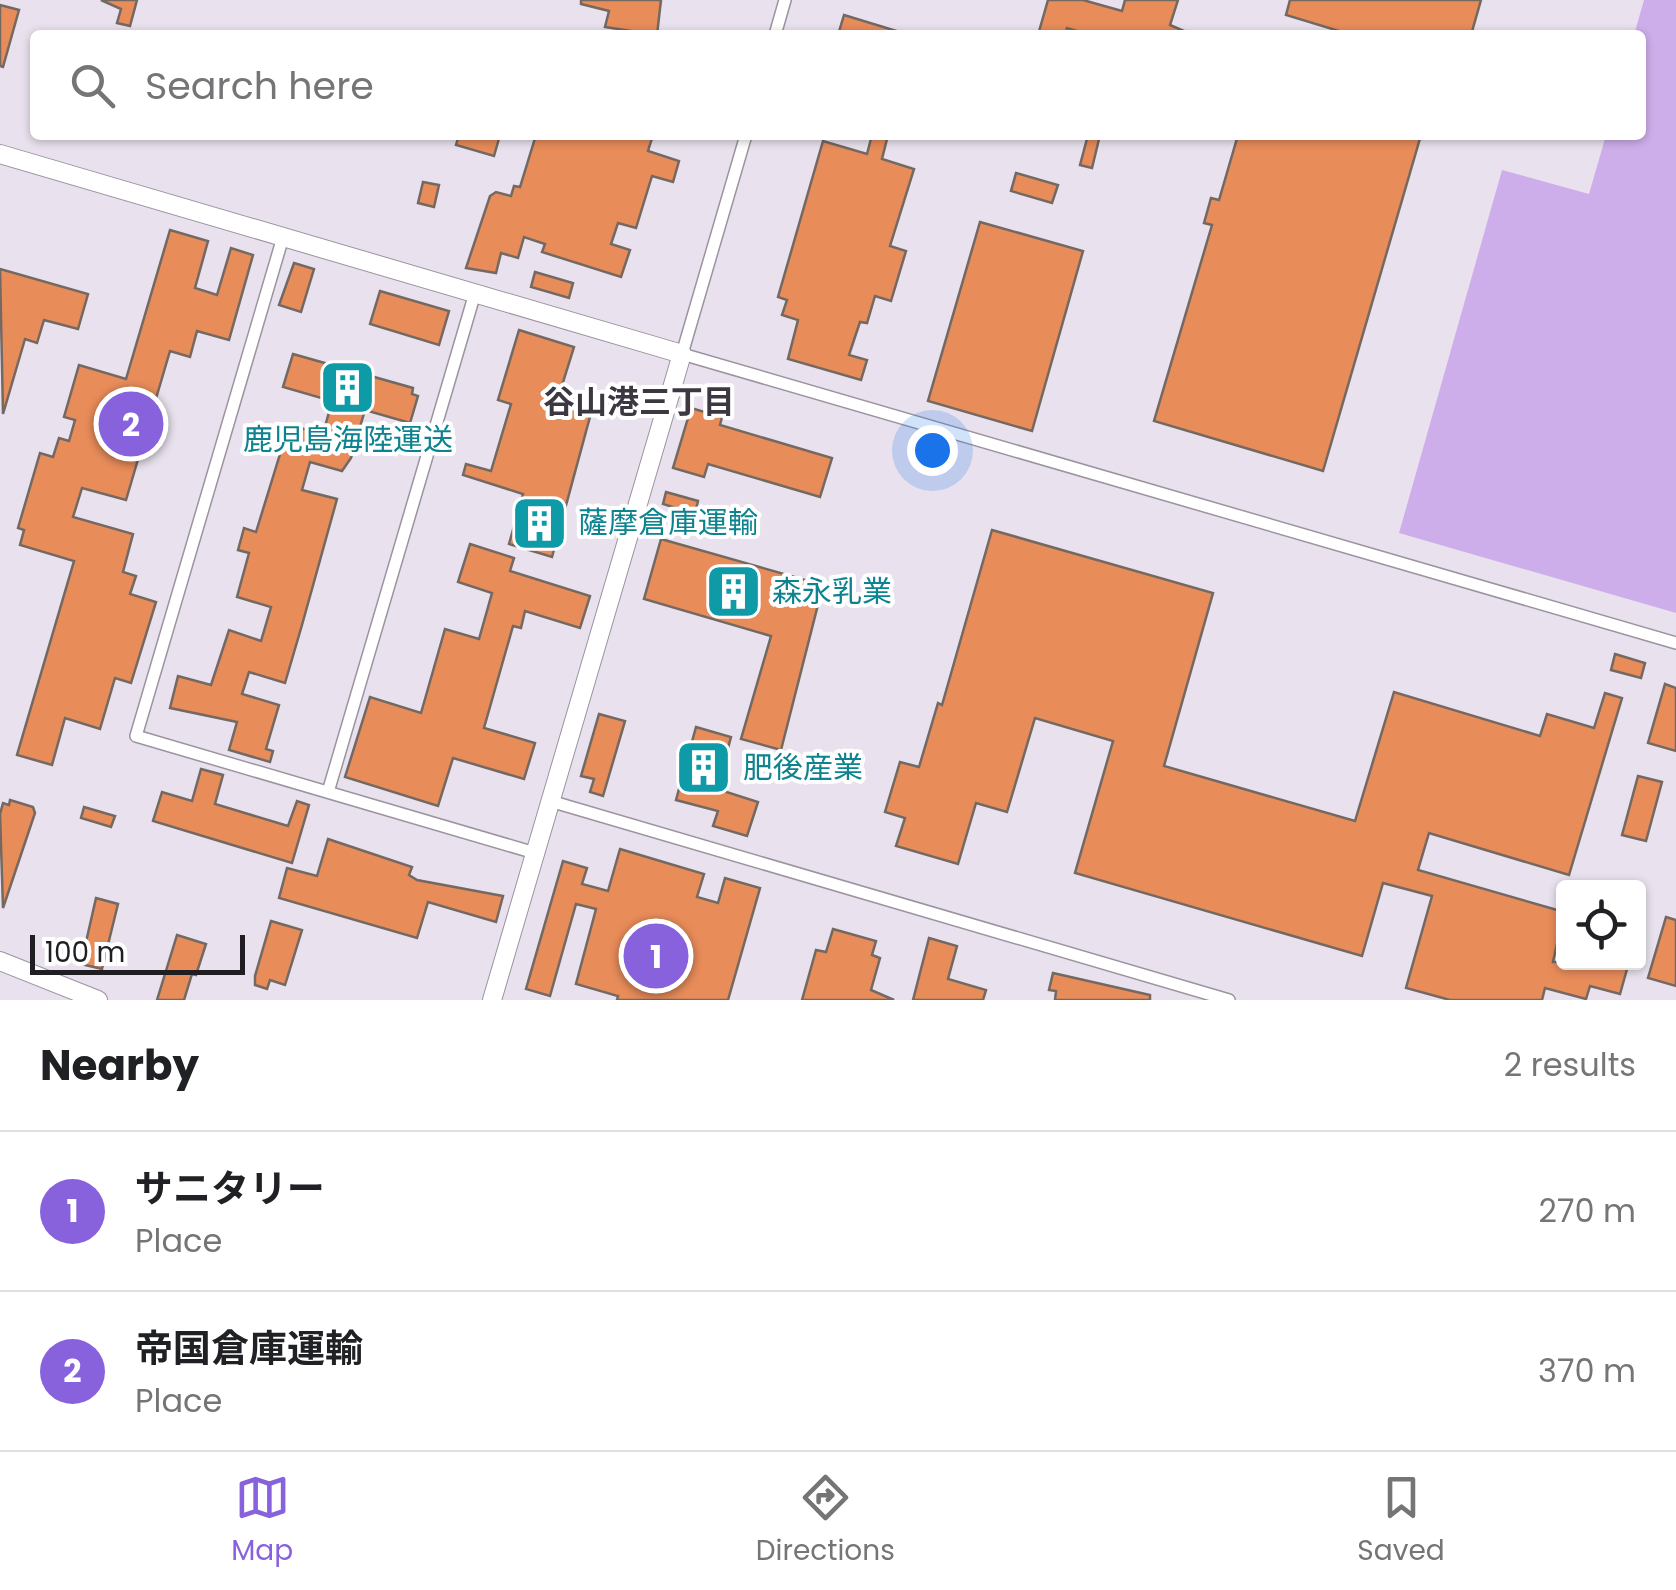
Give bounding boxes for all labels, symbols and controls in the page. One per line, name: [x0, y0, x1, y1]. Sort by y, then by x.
search box: [30, 30, 1646, 140]
icon: search: [65, 58, 120, 113]
text: Search here: [145, 59, 374, 112]
building icon: 鹿児島海陸運送: [318, 357, 378, 417]
district label: 谷山港三丁目: [543, 379, 735, 424]
pin: 2: [98, 386, 164, 462]
place label: 鹿児島海陸運送: [243, 418, 453, 461]
your location: [907, 425, 958, 476]
building icon: 薩摩倉庫運輸: [509, 493, 569, 553]
place label: 薩摩倉庫運輸: [578, 501, 758, 544]
building icon: 森永乳業: [703, 562, 763, 622]
place label: 森永乳業: [772, 570, 892, 613]
building icon: 肥後産業: [674, 738, 734, 798]
place label: 肥後産業: [743, 746, 863, 789]
map controls: [1556, 880, 1646, 970]
button: locate: [1556, 880, 1646, 970]
pin: 1: [624, 918, 688, 994]
scale bar: [30, 930, 245, 974]
text: 100 m: [45, 933, 125, 972]
text: Nearby: [40, 1036, 199, 1095]
text: 2 results: [1504, 1042, 1636, 1087]
text: サニタリー: [135, 1162, 325, 1215]
text: 1: [66, 1188, 79, 1233]
text: 270 m: [1539, 1188, 1636, 1233]
text: Place: [135, 1218, 222, 1263]
text: 帝国倉庫運輸: [135, 1322, 363, 1375]
text: 2: [63, 1348, 82, 1393]
text: 370 m: [1538, 1348, 1636, 1393]
text: Place: [135, 1378, 222, 1423]
tab: Map: [231, 1470, 293, 1572]
tab: Directions: [756, 1470, 895, 1572]
tab: Saved: [1357, 1470, 1445, 1572]

